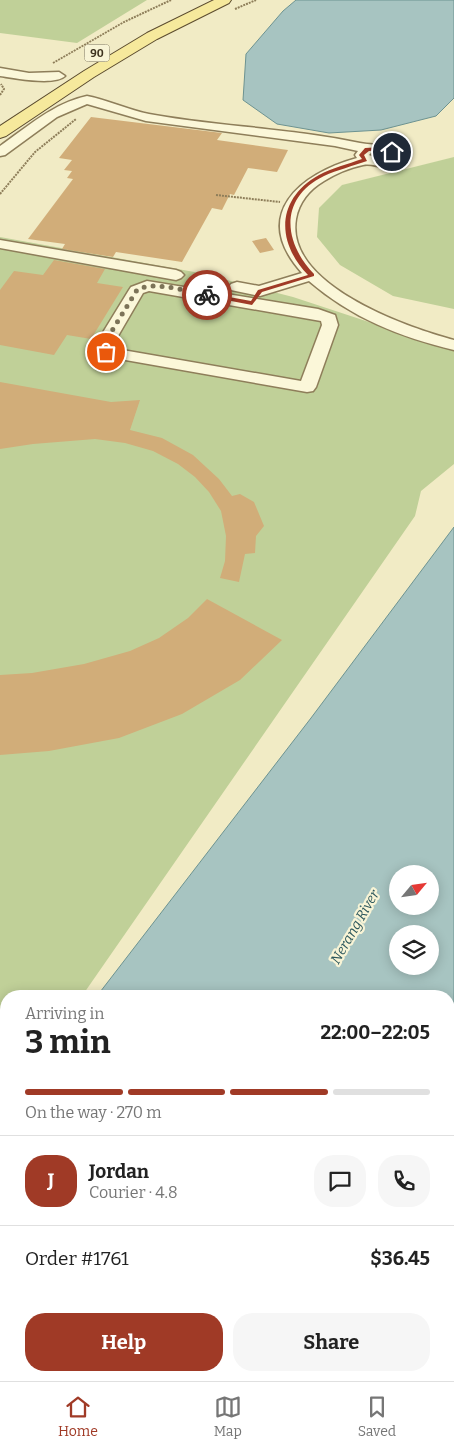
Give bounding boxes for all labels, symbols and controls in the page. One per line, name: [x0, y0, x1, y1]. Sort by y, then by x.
road number: 90: [84, 44, 110, 62]
pin: [371, 131, 413, 173]
icon: home: [378, 138, 406, 166]
courier: [182, 270, 232, 320]
icon: bike: [193, 281, 221, 309]
pin: [85, 331, 127, 373]
icon: bag: [92, 338, 120, 366]
north arrow: [389, 865, 439, 915]
map controls: [389, 865, 439, 975]
water label: Nerang River: [327, 886, 384, 967]
button: layers: [389, 925, 439, 975]
text: Arriving in: [25, 1004, 104, 1023]
text: 22:00–22:05: [320, 1021, 430, 1044]
text: 3 min: [25, 1023, 111, 1061]
text: On the way · 270 m: [25, 1103, 162, 1122]
button: chat: [314, 1155, 366, 1207]
button: phone: [378, 1155, 430, 1207]
text: Jordan: [89, 1160, 149, 1183]
text: J: [48, 1169, 54, 1192]
text: Courier · 4.8: [89, 1183, 178, 1202]
text: Order #1761: [25, 1247, 129, 1270]
text: $36.45: [370, 1247, 430, 1270]
button: Help: [25, 1313, 223, 1371]
button: Share: [233, 1313, 430, 1371]
tab: Home: [58, 1393, 98, 1440]
tab: Map: [214, 1393, 242, 1440]
tab: Saved: [358, 1393, 396, 1440]

